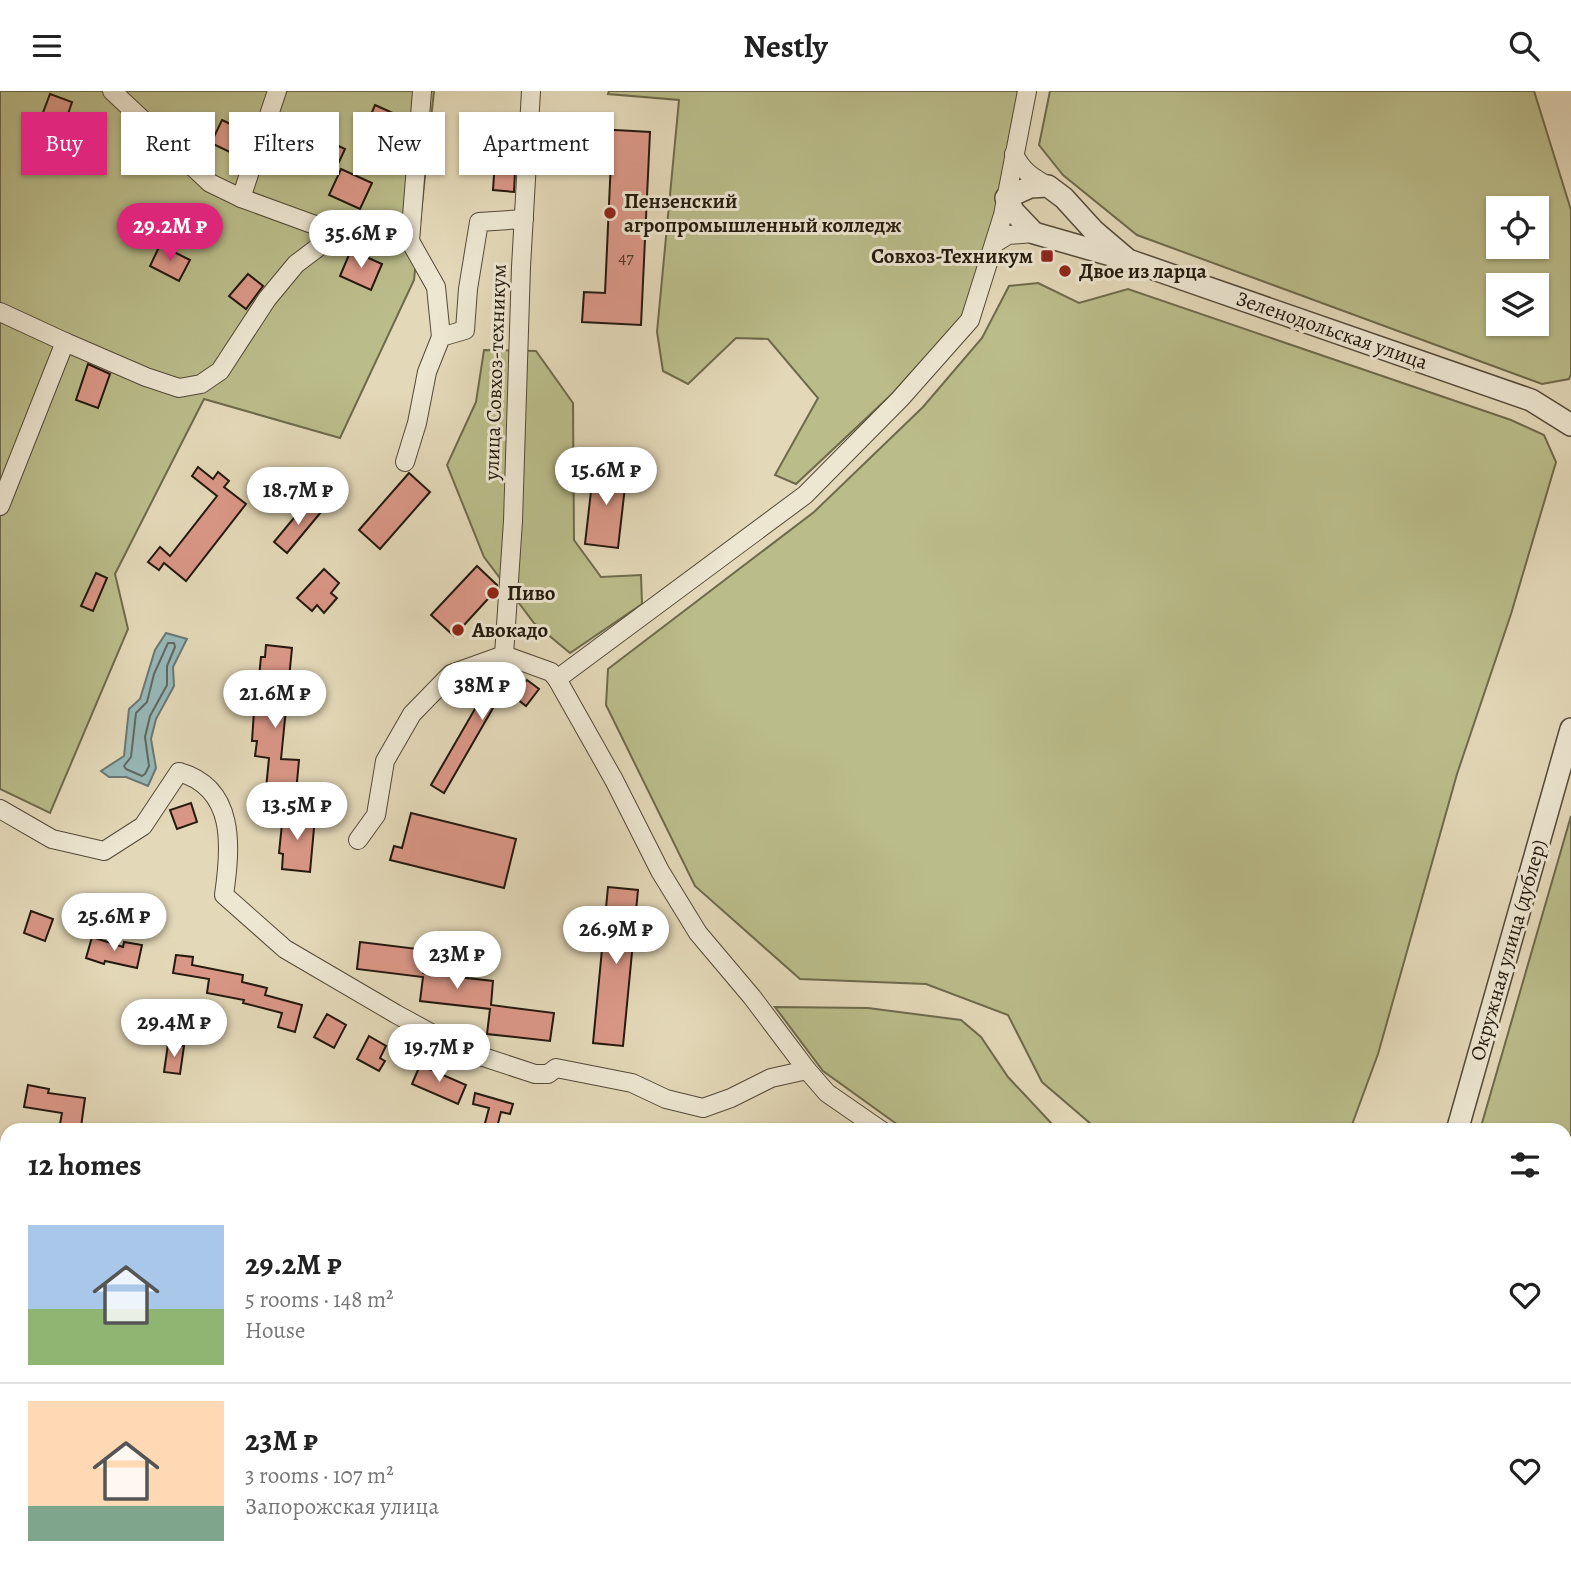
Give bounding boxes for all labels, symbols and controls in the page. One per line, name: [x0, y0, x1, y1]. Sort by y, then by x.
text: Nestly: [743, 24, 828, 68]
icon: menu: [28, 27, 66, 65]
icon: search: [1505, 27, 1543, 65]
chip: Buy: [21, 112, 107, 175]
chip: Rent: [121, 112, 215, 175]
chip: Filters: [229, 112, 339, 175]
chip: New: [353, 112, 445, 175]
chip: Apartment: [459, 112, 614, 175]
place label: Пензенский агропромышленный колледж: [624, 187, 902, 239]
map controls: [1486, 196, 1549, 336]
button: locate: [1486, 196, 1549, 259]
pin: 29.2M ₽: [105, 204, 235, 263]
marker: Пензенский агропромышленный колледж: [602, 205, 618, 221]
text: 29.2M ₽: [133, 210, 207, 241]
pin: 35.6M ₽: [296, 211, 426, 270]
text: 35.6M ₽: [325, 217, 397, 248]
place label: Совхоз-Техникум: [871, 242, 1033, 270]
house number: 47: [618, 245, 634, 269]
marker: Совхоз-Техникум: [1039, 248, 1055, 264]
place label: Двое из ларца: [1079, 257, 1207, 285]
street label: улица Совхоз-техникум: [477, 263, 513, 482]
marker: Двое из ларца: [1057, 263, 1073, 279]
button: layers: [1486, 273, 1549, 336]
street label: Зеленодольская улица: [1232, 284, 1432, 376]
pin: 15.6M ₽: [541, 447, 671, 507]
text: 15.6M ₽: [571, 454, 641, 485]
pin: 18.7M ₽: [233, 467, 363, 527]
text: 18.7M ₽: [263, 474, 333, 505]
place label: Пиво: [507, 579, 556, 607]
marker: Пиво: [485, 585, 501, 601]
place label: Авокадо: [471, 616, 548, 644]
marker: Авокадо: [450, 622, 466, 638]
pin: 38M ₽: [433, 663, 531, 722]
text: 38M ₽: [454, 669, 510, 700]
pin: 21.6M ₽: [210, 671, 340, 730]
text: 21.6M ₽: [239, 677, 311, 708]
pin: 13.5M ₽: [232, 783, 362, 842]
text: 13.5M ₽: [262, 789, 332, 820]
street label: Окружная улица (дублер): [1463, 836, 1553, 1064]
pin: 25.6M ₽: [49, 893, 179, 953]
text: 25.6M ₽: [77, 900, 151, 931]
pin: 26.9M ₽: [551, 907, 681, 966]
text: 26.9M ₽: [579, 913, 653, 944]
pin: 23M ₽: [408, 932, 506, 991]
text: 23M ₽: [429, 938, 485, 969]
pin: 29.4M ₽: [109, 999, 239, 1059]
text: 29.4M ₽: [137, 1006, 211, 1037]
pin: 19.7M ₽: [374, 1025, 504, 1084]
text: 19.7M ₽: [404, 1031, 474, 1062]
text: 12 homes: [28, 1145, 141, 1185]
icon: filters: [1506, 1146, 1544, 1184]
text: 29.2M ₽: [245, 1244, 342, 1284]
icon: home: [84, 1253, 168, 1337]
icon: heart: [1506, 1276, 1544, 1314]
text: 5 rooms · 148 m²: [245, 1284, 394, 1315]
text: House: [245, 1315, 305, 1346]
text: 23M ₽: [245, 1420, 318, 1460]
icon: home: [84, 1429, 168, 1513]
icon: heart: [1506, 1452, 1544, 1490]
text: 3 rooms · 107 m²: [245, 1460, 394, 1491]
text: Запорожская улица: [245, 1491, 439, 1522]

